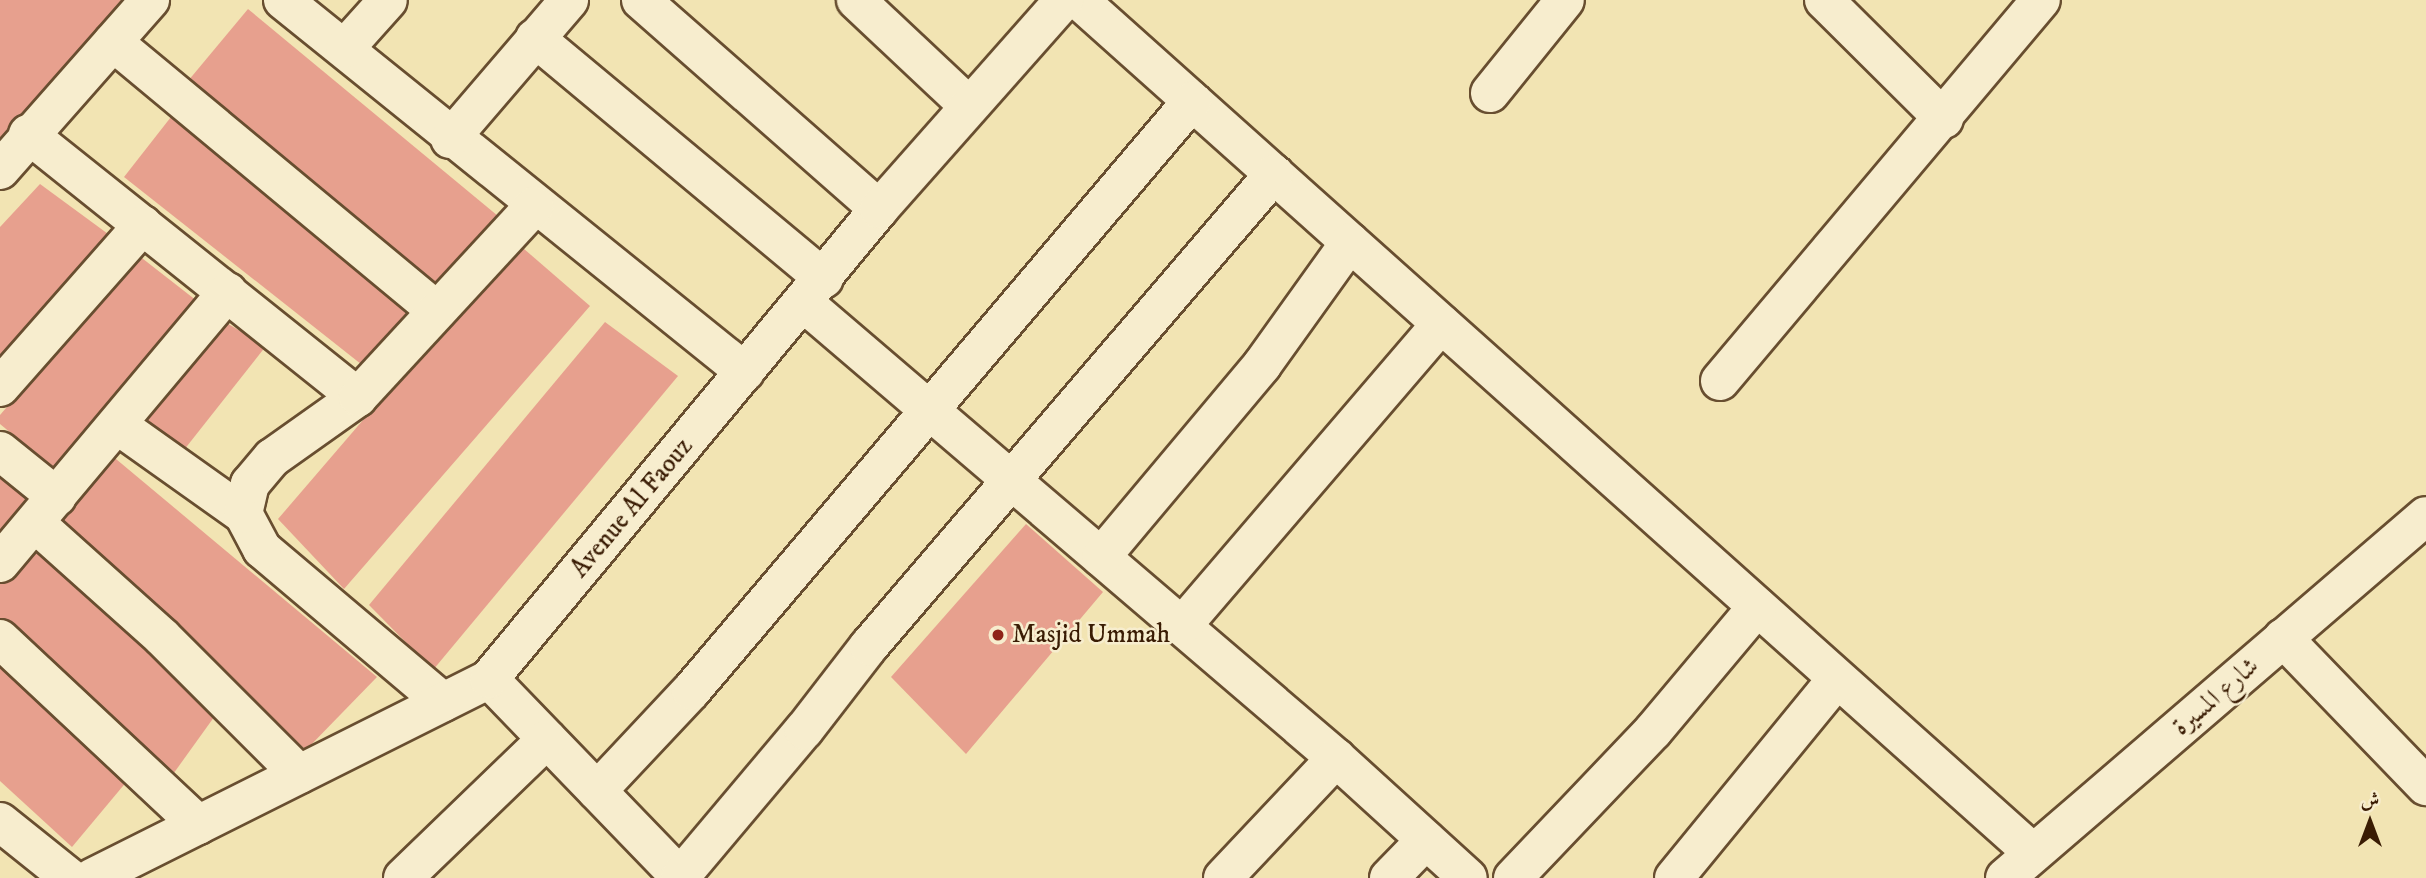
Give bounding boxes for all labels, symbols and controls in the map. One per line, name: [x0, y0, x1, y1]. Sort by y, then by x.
street label: Avenue Al Faouz: [564, 432, 700, 584]
place label: Masjid Ummah: [1012, 619, 1170, 651]
marker: Masjid Ummah: [990, 627, 1006, 643]
street label: شارع المسيرة: [2166, 651, 2266, 743]
north arrow: [2335, 787, 2405, 857]
text: ش: [2361, 789, 2379, 812]

